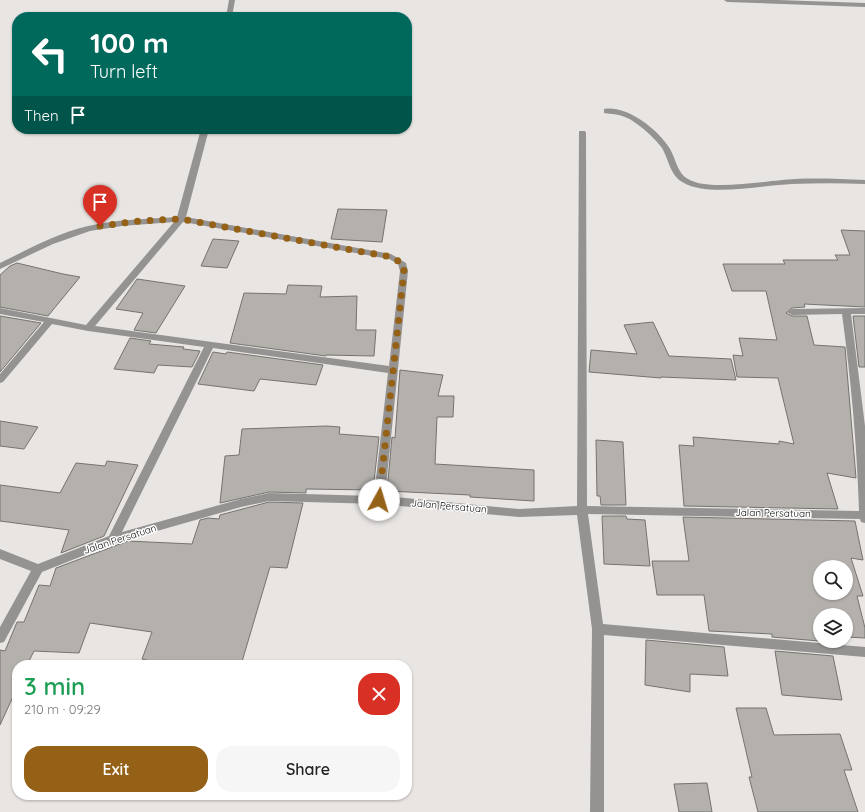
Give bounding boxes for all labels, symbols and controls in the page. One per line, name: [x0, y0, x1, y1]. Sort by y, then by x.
text: 100 m: [90, 25, 169, 60]
icon: left: [24, 28, 76, 80]
text: Turn left: [90, 60, 158, 83]
icon: arrive: [67, 104, 89, 126]
text: Then: [24, 106, 59, 125]
pin: [83, 185, 117, 226]
icon: arrive: [89, 191, 111, 213]
position arrow: [358, 479, 400, 521]
street label: Jalan Persatuan: [411, 496, 487, 516]
street label: Jalan Persatuan: [735, 506, 811, 520]
street label: Jalan Persatuan: [82, 521, 158, 557]
map controls: [813, 560, 853, 648]
button: search: [813, 560, 853, 600]
button: layers: [813, 608, 853, 648]
text: 3 min: [24, 671, 85, 701]
button: close: [358, 673, 400, 715]
text: 210 m · 09:29: [24, 701, 101, 717]
button: Exit: [24, 746, 208, 792]
button: Share: [216, 746, 400, 792]

